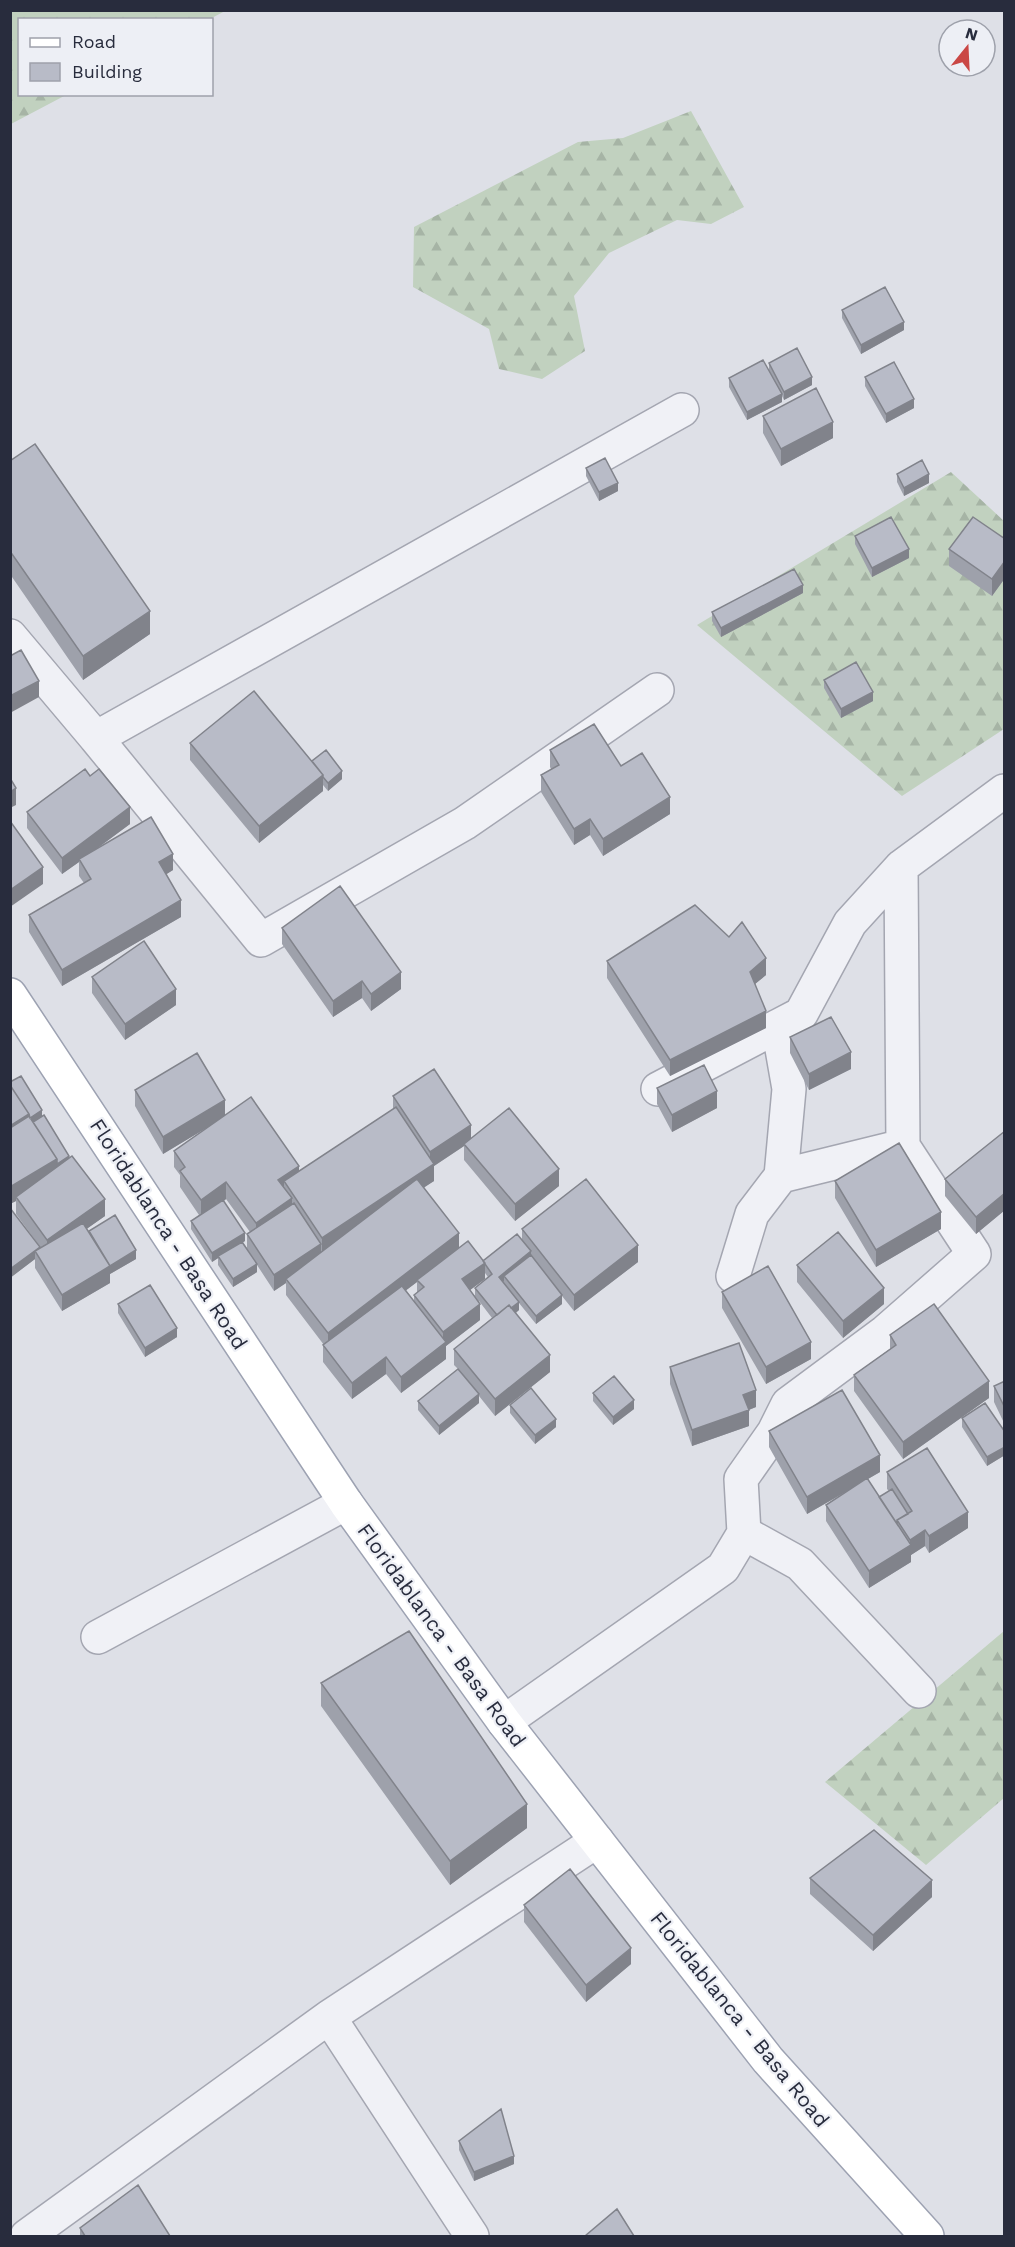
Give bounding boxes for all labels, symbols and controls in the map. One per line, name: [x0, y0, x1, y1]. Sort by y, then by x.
legend: [18, 18, 213, 96]
north arrow: [937, 18, 997, 78]
text: N: [963, 23, 980, 45]
text: Road: [72, 31, 116, 52]
text: Building: [72, 61, 142, 82]
street label: Floridablanca - Basa Road: [85, 1114, 253, 1354]
street label: Floridablanca - Basa Road: [352, 1518, 532, 1752]
street label: Floridablanca - Basa Road: [645, 1906, 835, 2132]

